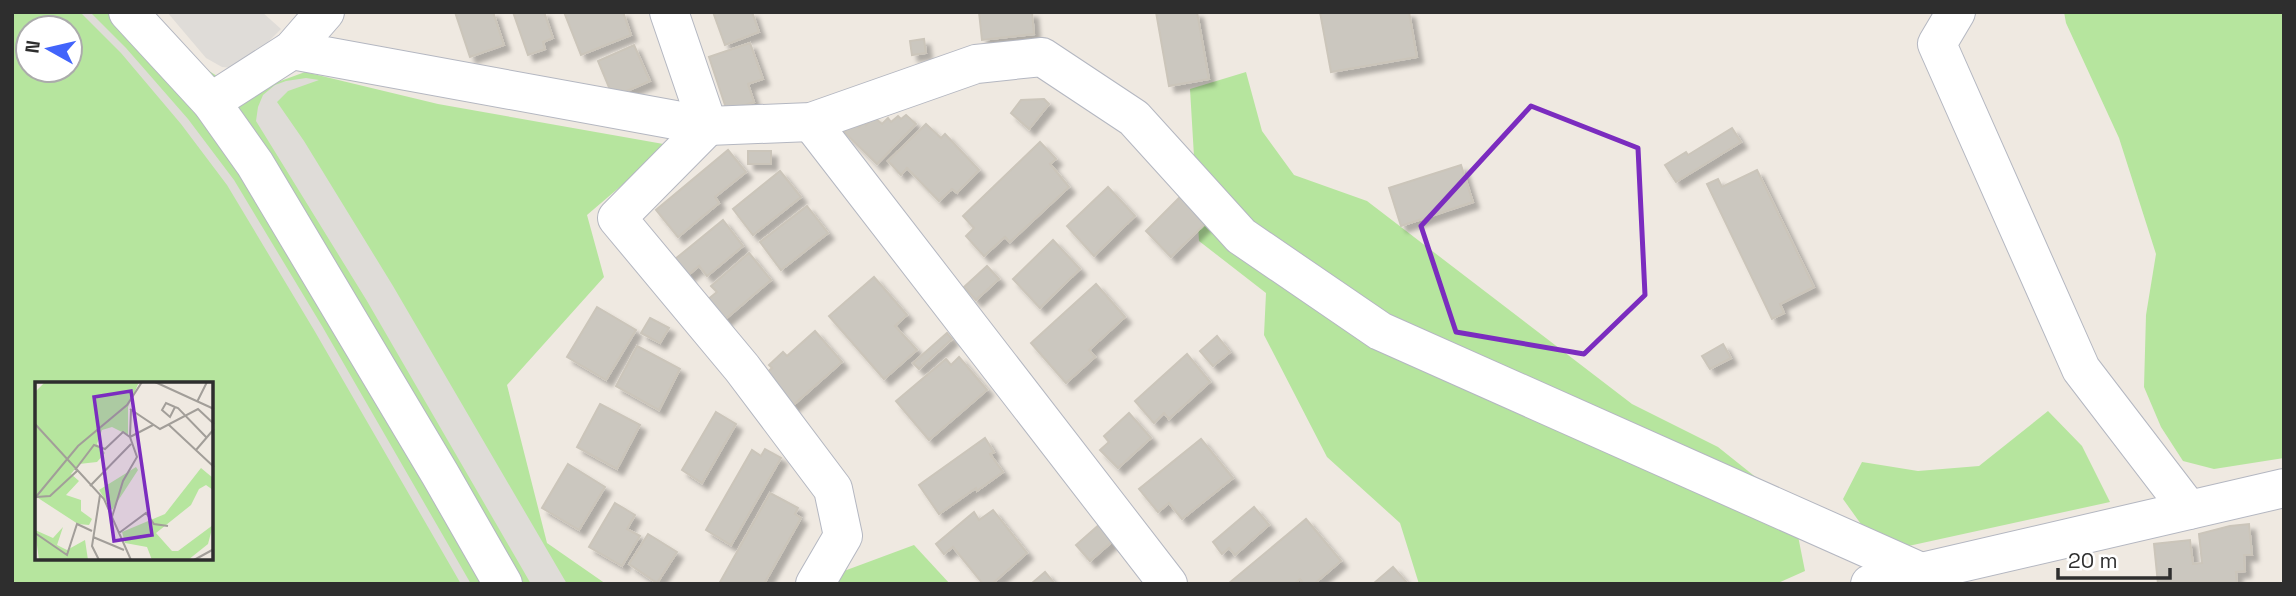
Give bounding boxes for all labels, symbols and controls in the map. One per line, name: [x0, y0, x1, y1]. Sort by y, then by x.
north arrow: [14, 14, 84, 84]
text: N: [19, 39, 46, 55]
inset map: [35, 382, 214, 561]
scale bar: [2058, 536, 2170, 580]
text: 20 m: [2068, 547, 2118, 574]

